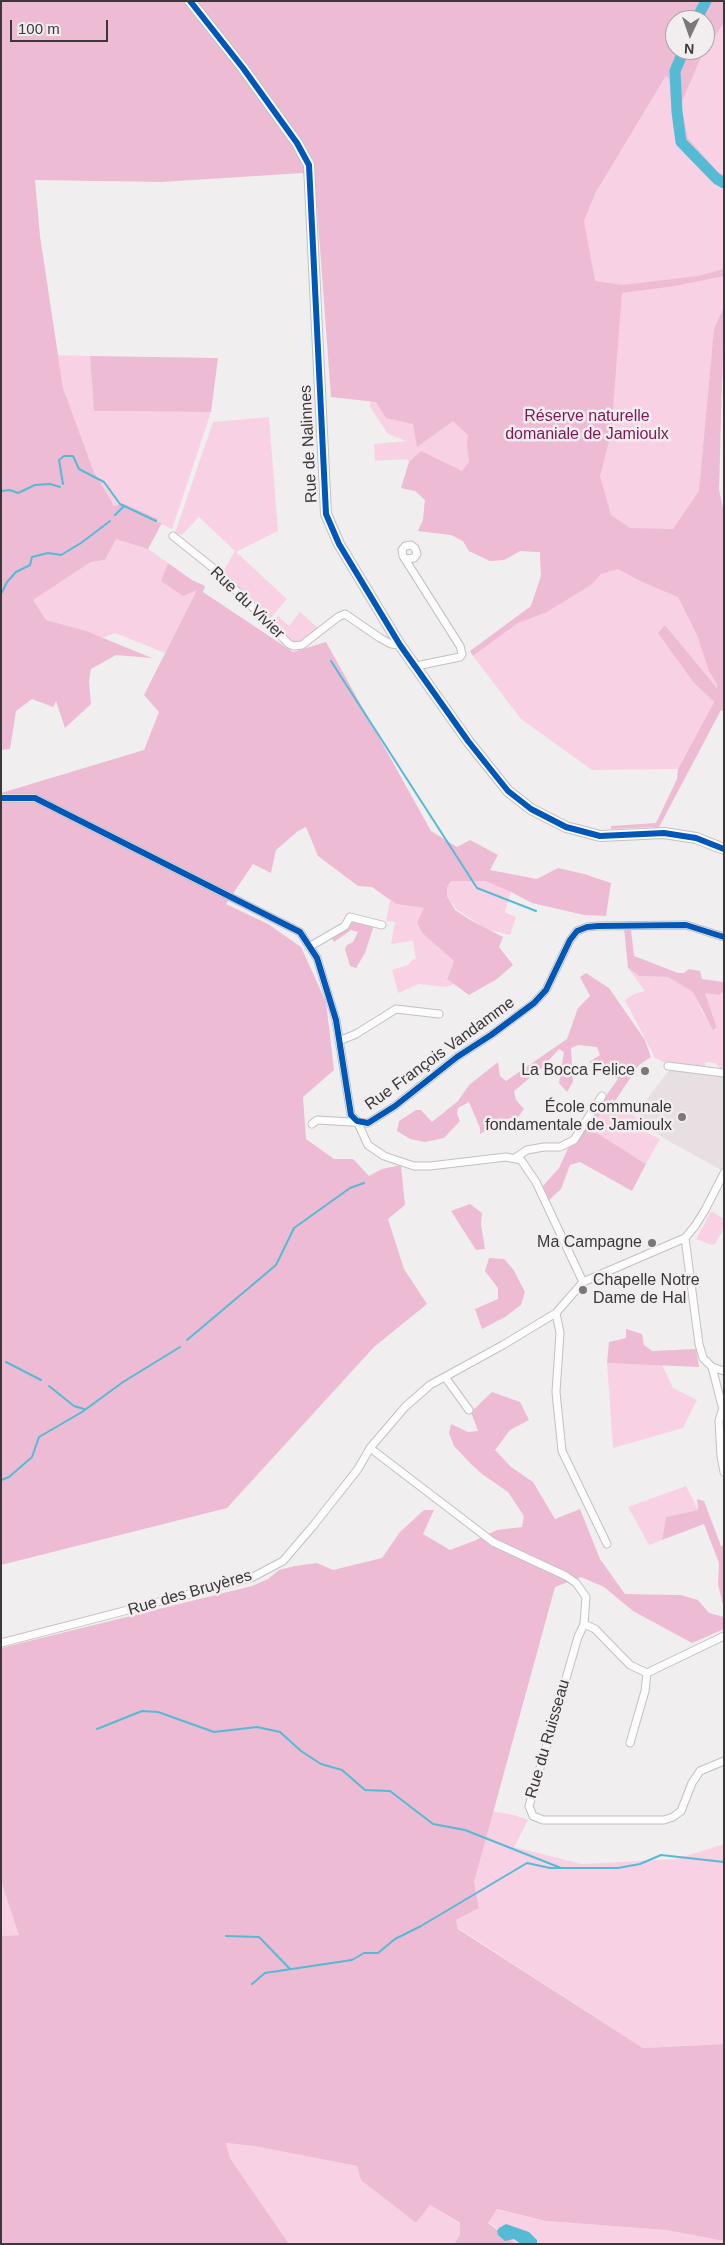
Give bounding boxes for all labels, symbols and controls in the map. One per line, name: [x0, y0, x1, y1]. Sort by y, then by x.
scale bar: [12, 10, 110, 42]
north arrow: [665, 10, 715, 60]
text: 100 m: [18, 20, 60, 37]
text: N: [684, 41, 695, 57]
street label: Rue de Nalinnes: [296, 384, 322, 504]
park label: Réserve naturelle domaniale de Jamioulx: [505, 407, 669, 445]
street label: Rue du Vivier: [206, 563, 288, 643]
street label: Rue François Vandamme: [361, 993, 519, 1115]
place label: La Bocca Felice: [521, 1061, 635, 1081]
marker: La Bocca Felice: [639, 1065, 651, 1077]
place label: École communale fondamentale de Jamioulx: [485, 1098, 672, 1136]
marker: École communale fondamentale de Jamioulx: [676, 1111, 688, 1123]
place label: Ma Campagne: [537, 1233, 642, 1253]
marker: Ma Campagne: [646, 1237, 658, 1249]
place label: Chapelle Notre Dame de Hal: [593, 1271, 700, 1309]
marker: Chapelle Notre Dame de Hal: [577, 1284, 589, 1296]
street label: Rue des Bruyères: [126, 1566, 254, 1620]
street label: Rue du Ruisseau: [522, 1677, 574, 1801]

